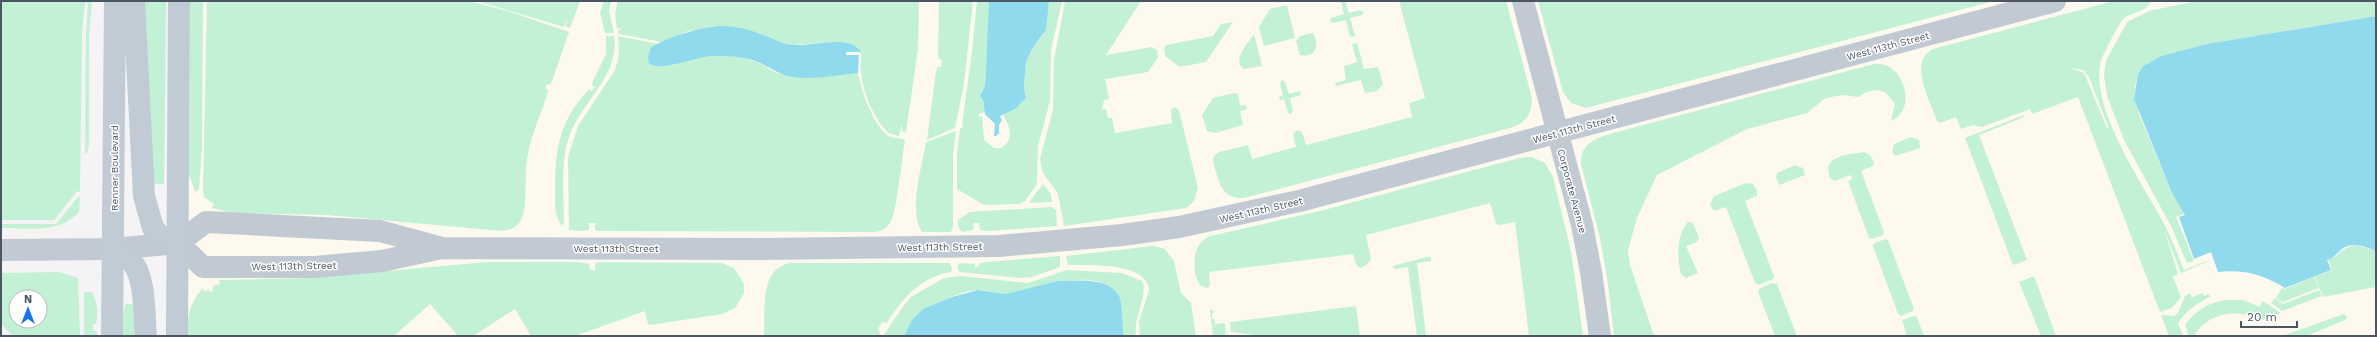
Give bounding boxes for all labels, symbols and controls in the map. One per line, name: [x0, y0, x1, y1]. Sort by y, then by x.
street label: West 113th Street: [1845, 29, 1931, 62]
street label: West 113th Street: [1531, 112, 1617, 145]
street label: Renner Boulevard: [109, 125, 120, 211]
street label: Corporate Avenue: [1555, 148, 1589, 235]
street label: West 113th Street: [1218, 195, 1305, 225]
street label: West 113th Street: [897, 241, 984, 253]
street label: West 113th Street: [573, 243, 659, 254]
street label: West 113th Street: [251, 260, 338, 272]
north arrow: [8, 289, 48, 329]
text: N: [24, 293, 32, 306]
scale bar: [2241, 303, 2297, 329]
text: 20 m: [2247, 310, 2277, 324]

